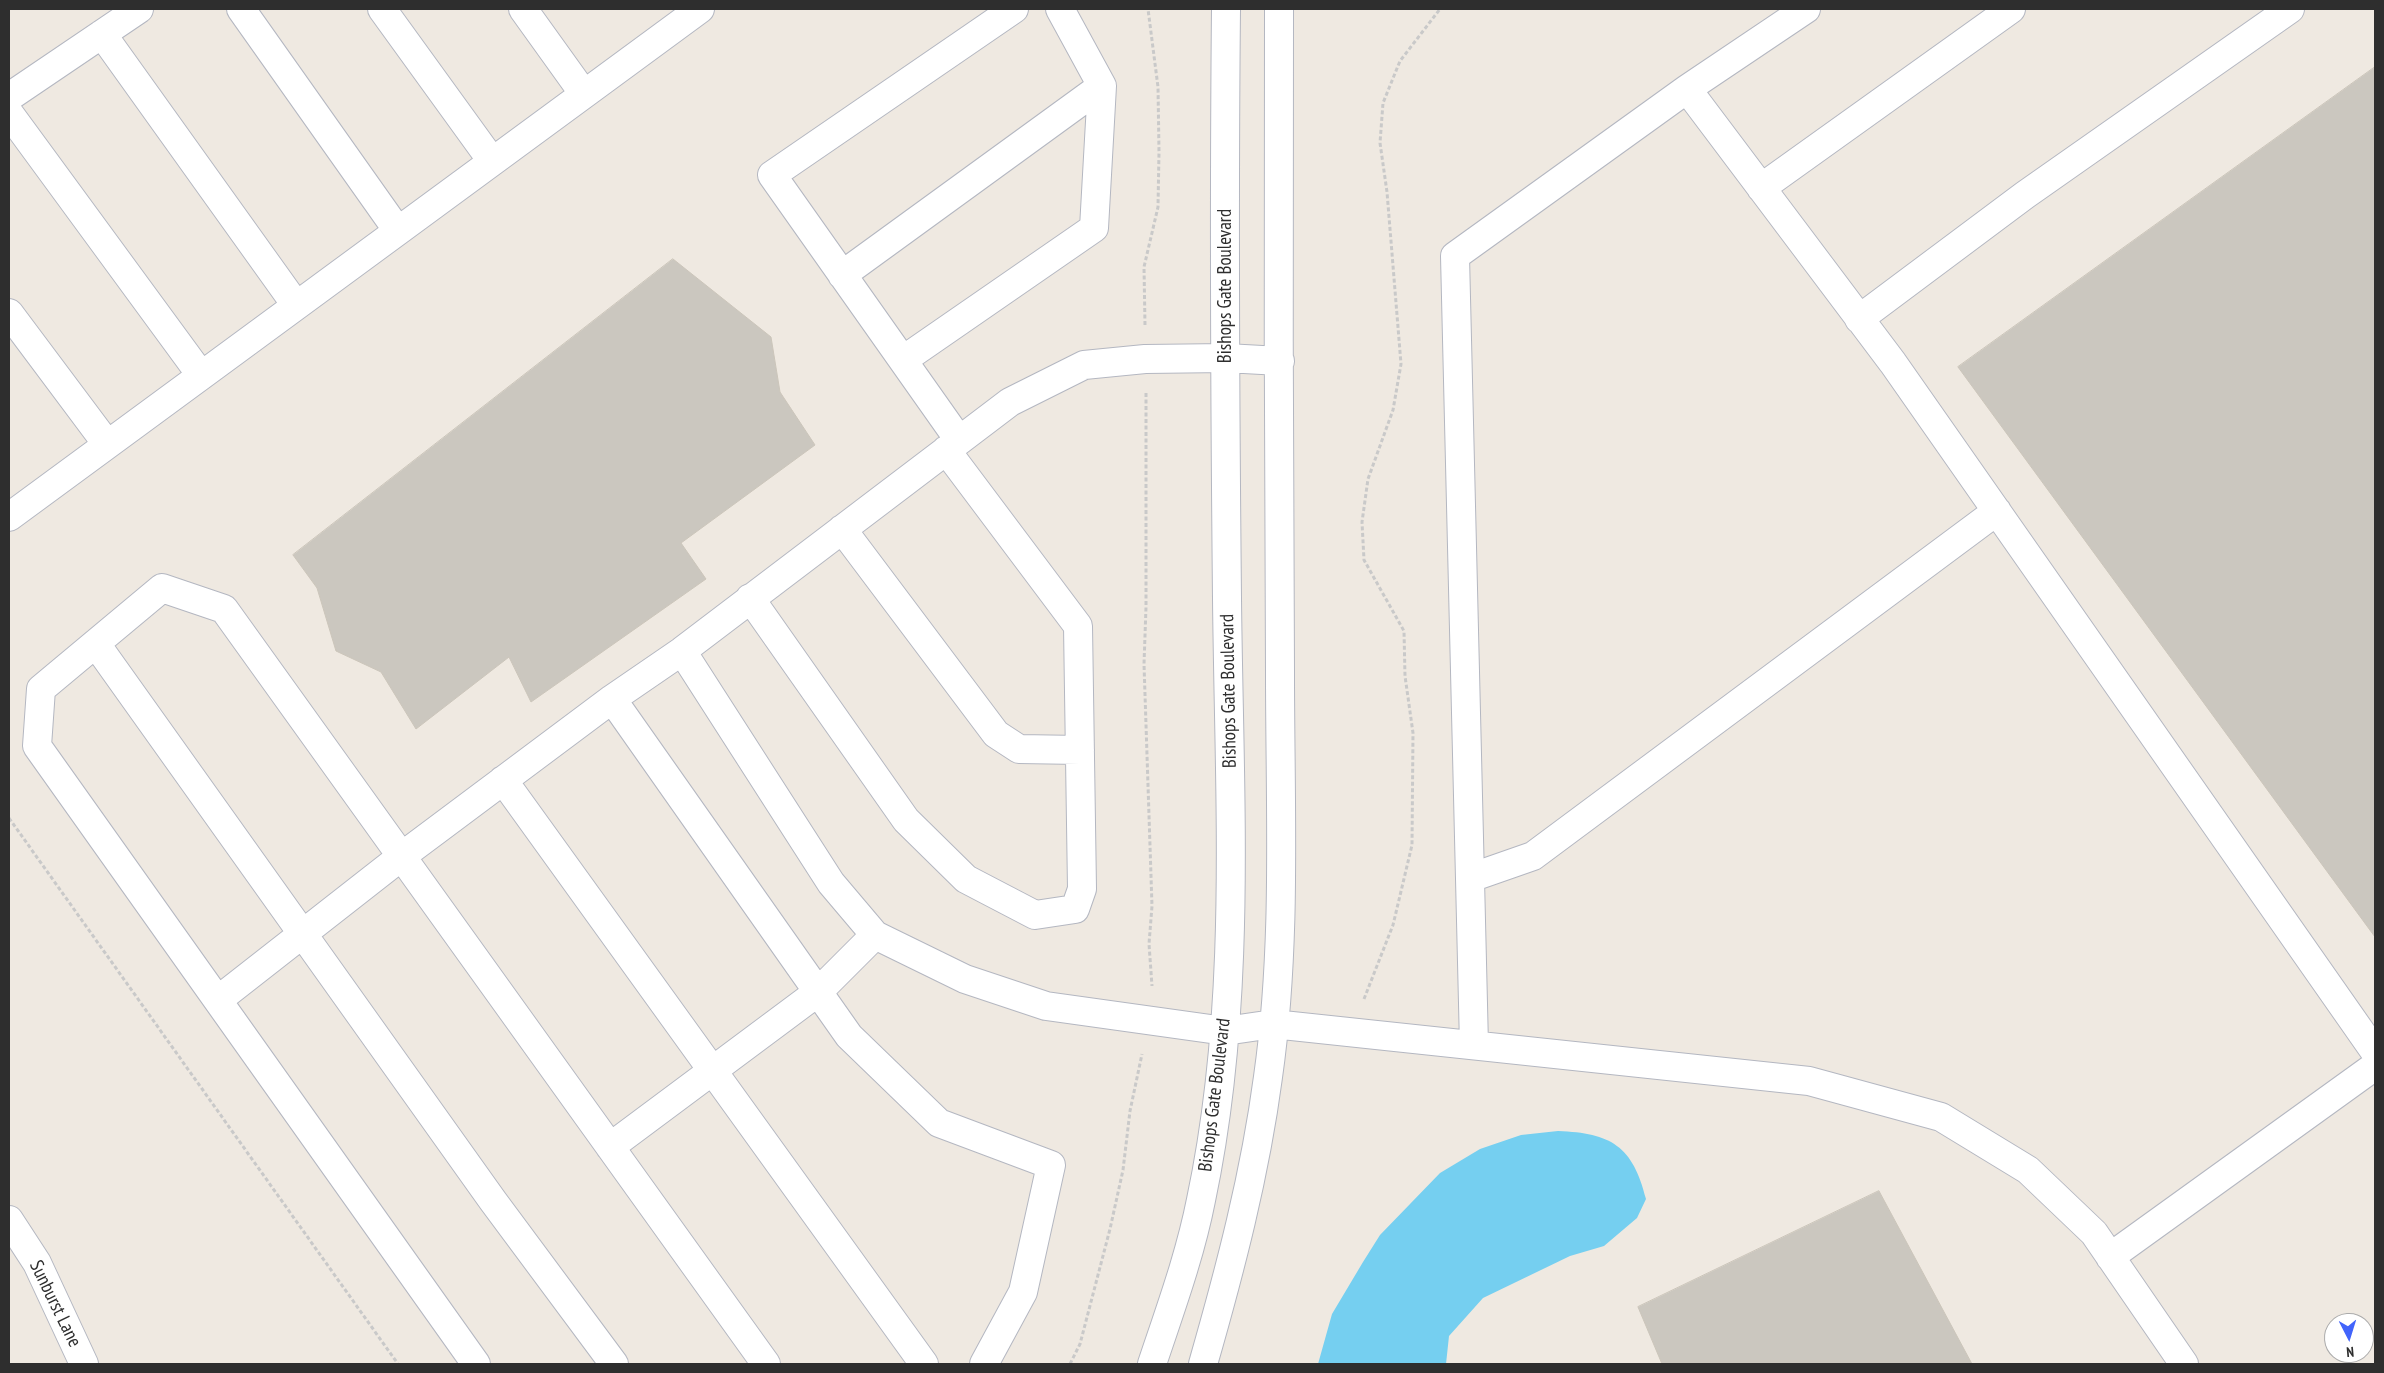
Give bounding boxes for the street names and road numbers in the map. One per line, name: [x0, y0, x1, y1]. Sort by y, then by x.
street label: Bishops Gate Boulevard: [1215, 209, 1237, 363]
street label: Bishops Gate Boulevard: [1216, 614, 1242, 768]
street label: Bishops Gate Boulevard: [1194, 1017, 1236, 1173]
street label: Sunburst Lane: [24, 1257, 86, 1351]

